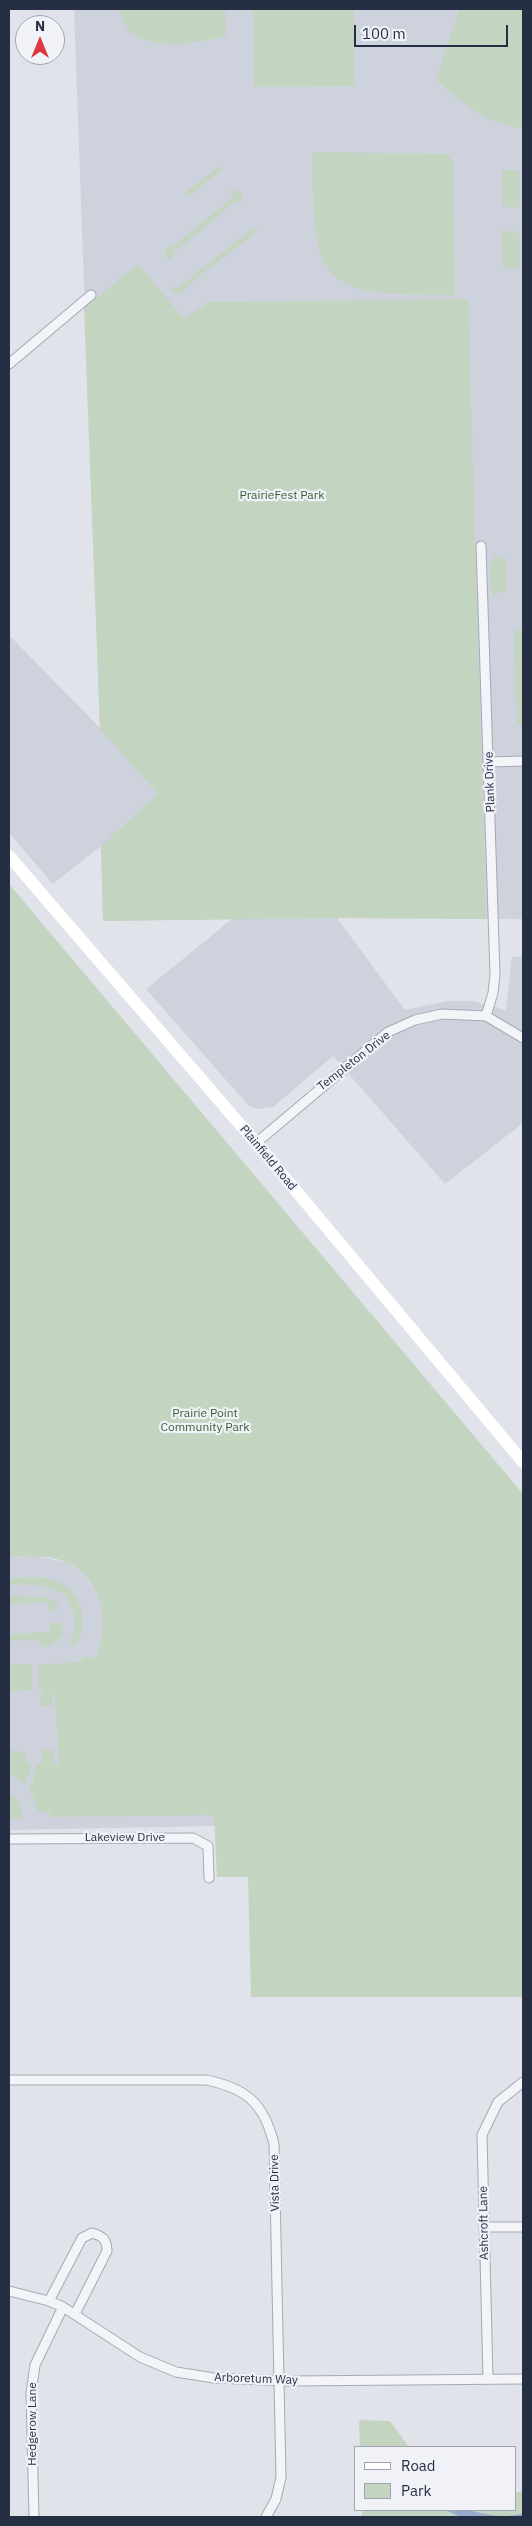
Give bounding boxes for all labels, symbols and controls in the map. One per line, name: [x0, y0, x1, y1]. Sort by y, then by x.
north arrow: [15, 15, 65, 65]
scale bar: [357, 15, 511, 47]
text: N: [35, 17, 45, 35]
text: 100 m: [362, 24, 406, 43]
park label: PrairieFest Park: [240, 489, 324, 503]
street label: Plank Drive: [482, 751, 498, 813]
street label: Templeton Drive: [315, 1028, 393, 1094]
street label: Plainfield Road: [237, 1122, 299, 1194]
park label: Prairie Point Community Park: [160, 1407, 250, 1435]
street label: Lakeview Drive: [85, 1831, 165, 1845]
street label: Vista Drive: [267, 2154, 283, 2212]
street label: Ashcroft Lane: [476, 2186, 492, 2260]
street label: Arboretum Way: [214, 2370, 298, 2388]
street label: Hedgerow Lane: [26, 2382, 40, 2466]
legend: [354, 2446, 517, 2511]
text: Road: [401, 2456, 436, 2475]
text: Park: [401, 2481, 431, 2500]

